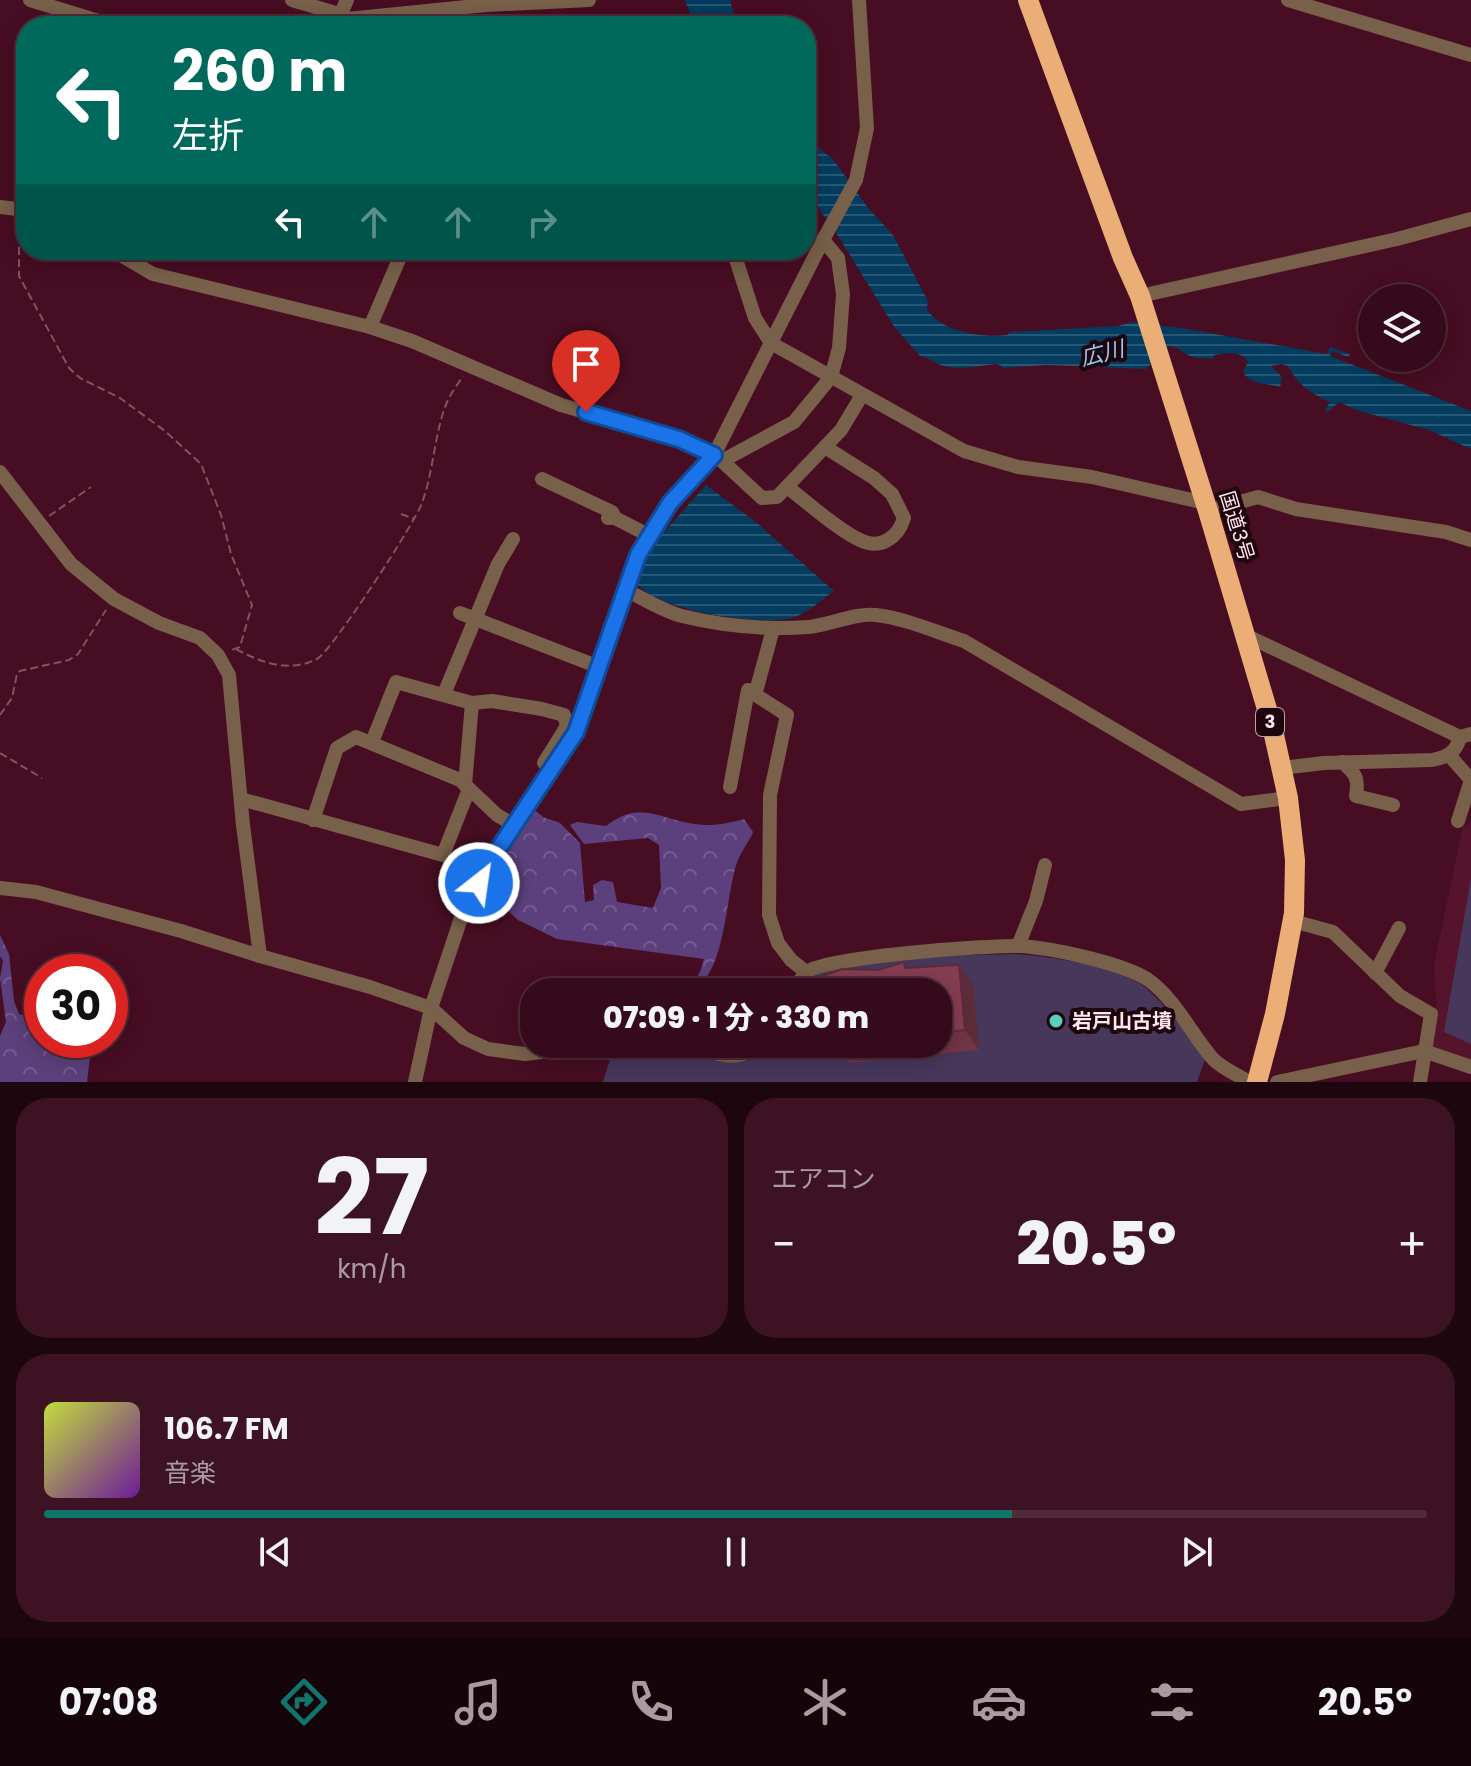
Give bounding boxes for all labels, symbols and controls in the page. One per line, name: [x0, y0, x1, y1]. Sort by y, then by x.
text: 260 m: [172, 32, 347, 111]
icon: left: [40, 48, 144, 152]
text: 左折: [172, 110, 244, 161]
icon: left: [268, 200, 312, 244]
icon: ahead: [352, 200, 396, 244]
icon: ahead: [436, 200, 480, 244]
icon: right: [520, 200, 564, 244]
map controls: [1358, 284, 1446, 372]
button: layers: [1358, 284, 1446, 372]
pin: [552, 330, 620, 412]
water label: 広川: [1077, 333, 1129, 374]
icon: arrive: [564, 342, 608, 386]
street label: 国道3号: [1213, 488, 1261, 564]
road number: 3: [1256, 708, 1284, 736]
position arrow: [437, 841, 521, 925]
speed limit sign: 30: [24, 954, 128, 1058]
text: 07:09 · 1 分 · 330 m: [603, 996, 869, 1039]
place label: 岩戸山古墳: [1072, 1007, 1172, 1035]
marker: 岩戸山古墳: [1047, 1012, 1065, 1030]
text: 27: [314, 1125, 429, 1270]
text: エアコン: [772, 1161, 876, 1197]
text: 20.5°: [1016, 1202, 1176, 1286]
text: −: [772, 1214, 796, 1275]
text: +: [1397, 1214, 1427, 1275]
text: km/h: [337, 1251, 406, 1287]
text: 106.7 FM: [164, 1407, 289, 1450]
text: 音楽: [164, 1455, 216, 1491]
icon: previous: [253, 1530, 297, 1574]
icon: pause: [714, 1530, 758, 1574]
icon: next: [1175, 1530, 1219, 1574]
icon: directions: [276, 1674, 332, 1730]
icon: music: [450, 1674, 506, 1730]
icon: phone: [623, 1674, 679, 1730]
icon: climate: [797, 1674, 853, 1730]
icon: car: [971, 1674, 1027, 1730]
icon: filters: [1144, 1674, 1200, 1730]
text: 07:08: [59, 1677, 159, 1728]
text: 20.5°: [1318, 1677, 1412, 1728]

